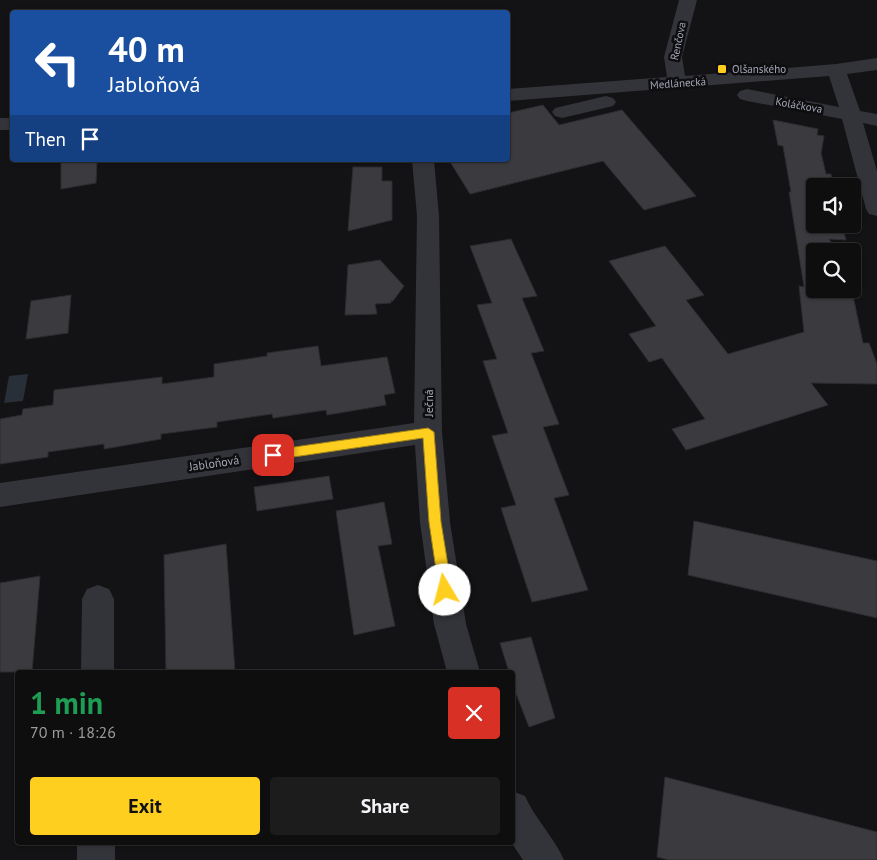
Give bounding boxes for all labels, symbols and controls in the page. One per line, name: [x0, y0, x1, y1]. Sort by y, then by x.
street label: Renčova: [667, 21, 689, 61]
text: 40 m: [108, 26, 185, 72]
icon: left: [25, 30, 90, 95]
place label: Olšanského: [732, 62, 786, 76]
marker: Olšanského: [716, 63, 728, 75]
text: Jabloňová: [108, 70, 201, 98]
street label: Medlánecká: [650, 74, 706, 92]
street label: Koláčkova: [774, 94, 824, 116]
icon: arrive: [76, 125, 104, 153]
text: Then: [25, 127, 66, 151]
map controls: [806, 178, 861, 298]
button: sound: [806, 178, 861, 233]
button: search: [806, 243, 861, 298]
street label: Ječná: [421, 389, 436, 418]
pin: [252, 434, 294, 476]
icon: arrive: [259, 441, 287, 469]
street label: Jabloňová: [187, 452, 240, 474]
position arrow: [418, 563, 470, 615]
text: 1 min: [30, 683, 103, 722]
button: close: [448, 687, 500, 739]
text: 70 m · 18:26: [30, 722, 116, 742]
button: Exit: [30, 777, 260, 835]
button: Share: [270, 777, 500, 835]

